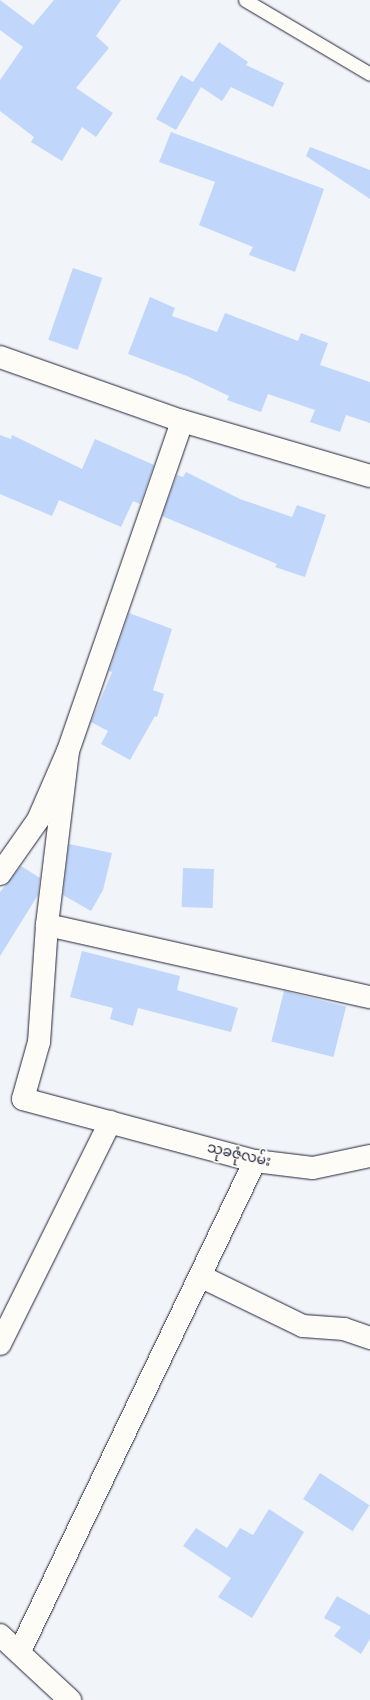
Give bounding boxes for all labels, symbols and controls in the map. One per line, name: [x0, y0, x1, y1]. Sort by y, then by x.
street label: သုခဇုံလမ်း: [205, 1140, 273, 1170]

